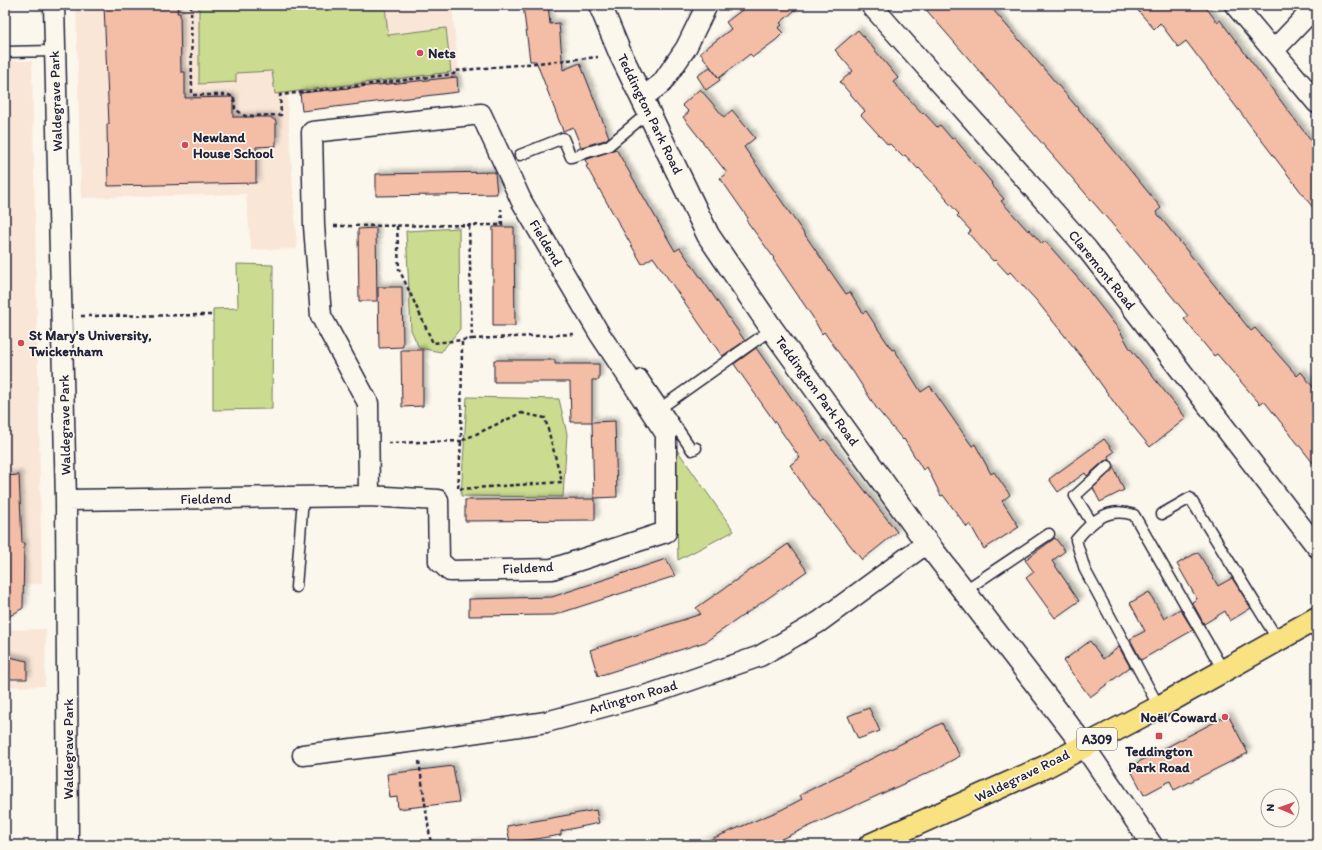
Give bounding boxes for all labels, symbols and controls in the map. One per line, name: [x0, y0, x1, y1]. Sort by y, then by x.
place label: Nets: [428, 45, 456, 62]
marker: Nets: [415, 48, 425, 58]
street label: Waldegrave Park: [46, 50, 66, 152]
street label: Teddington Park Road: [613, 51, 687, 177]
place label: Newland House School: [193, 129, 275, 162]
marker: Newland House School: [180, 140, 190, 150]
street label: Fieldend: [526, 217, 567, 270]
street label: Claremont Road: [1065, 227, 1139, 314]
place label: St Mary's University, Twickenham: [28, 327, 152, 360]
street label: Teddington Park Road: [771, 333, 863, 450]
marker: St Mary's University, Twickenham: [16, 338, 26, 348]
street label: Waldegrave Park: [56, 374, 74, 476]
street label: Fieldend: [180, 490, 232, 508]
street label: Fieldend: [502, 558, 554, 578]
street label: Arlington Road: [587, 676, 679, 718]
street label: Waldegrave Park: [60, 698, 77, 799]
place label: Noël Coward: [1140, 709, 1217, 726]
marker: Noël Coward: [1220, 712, 1230, 722]
road number: A309: [1077, 728, 1117, 750]
marker: Teddington Park Road: [1154, 731, 1164, 741]
place label: Teddington Park Road: [1124, 743, 1193, 776]
street label: Waldegrave Road: [972, 745, 1073, 806]
north arrow: [1260, 788, 1300, 828]
text: N: [1264, 804, 1277, 812]

